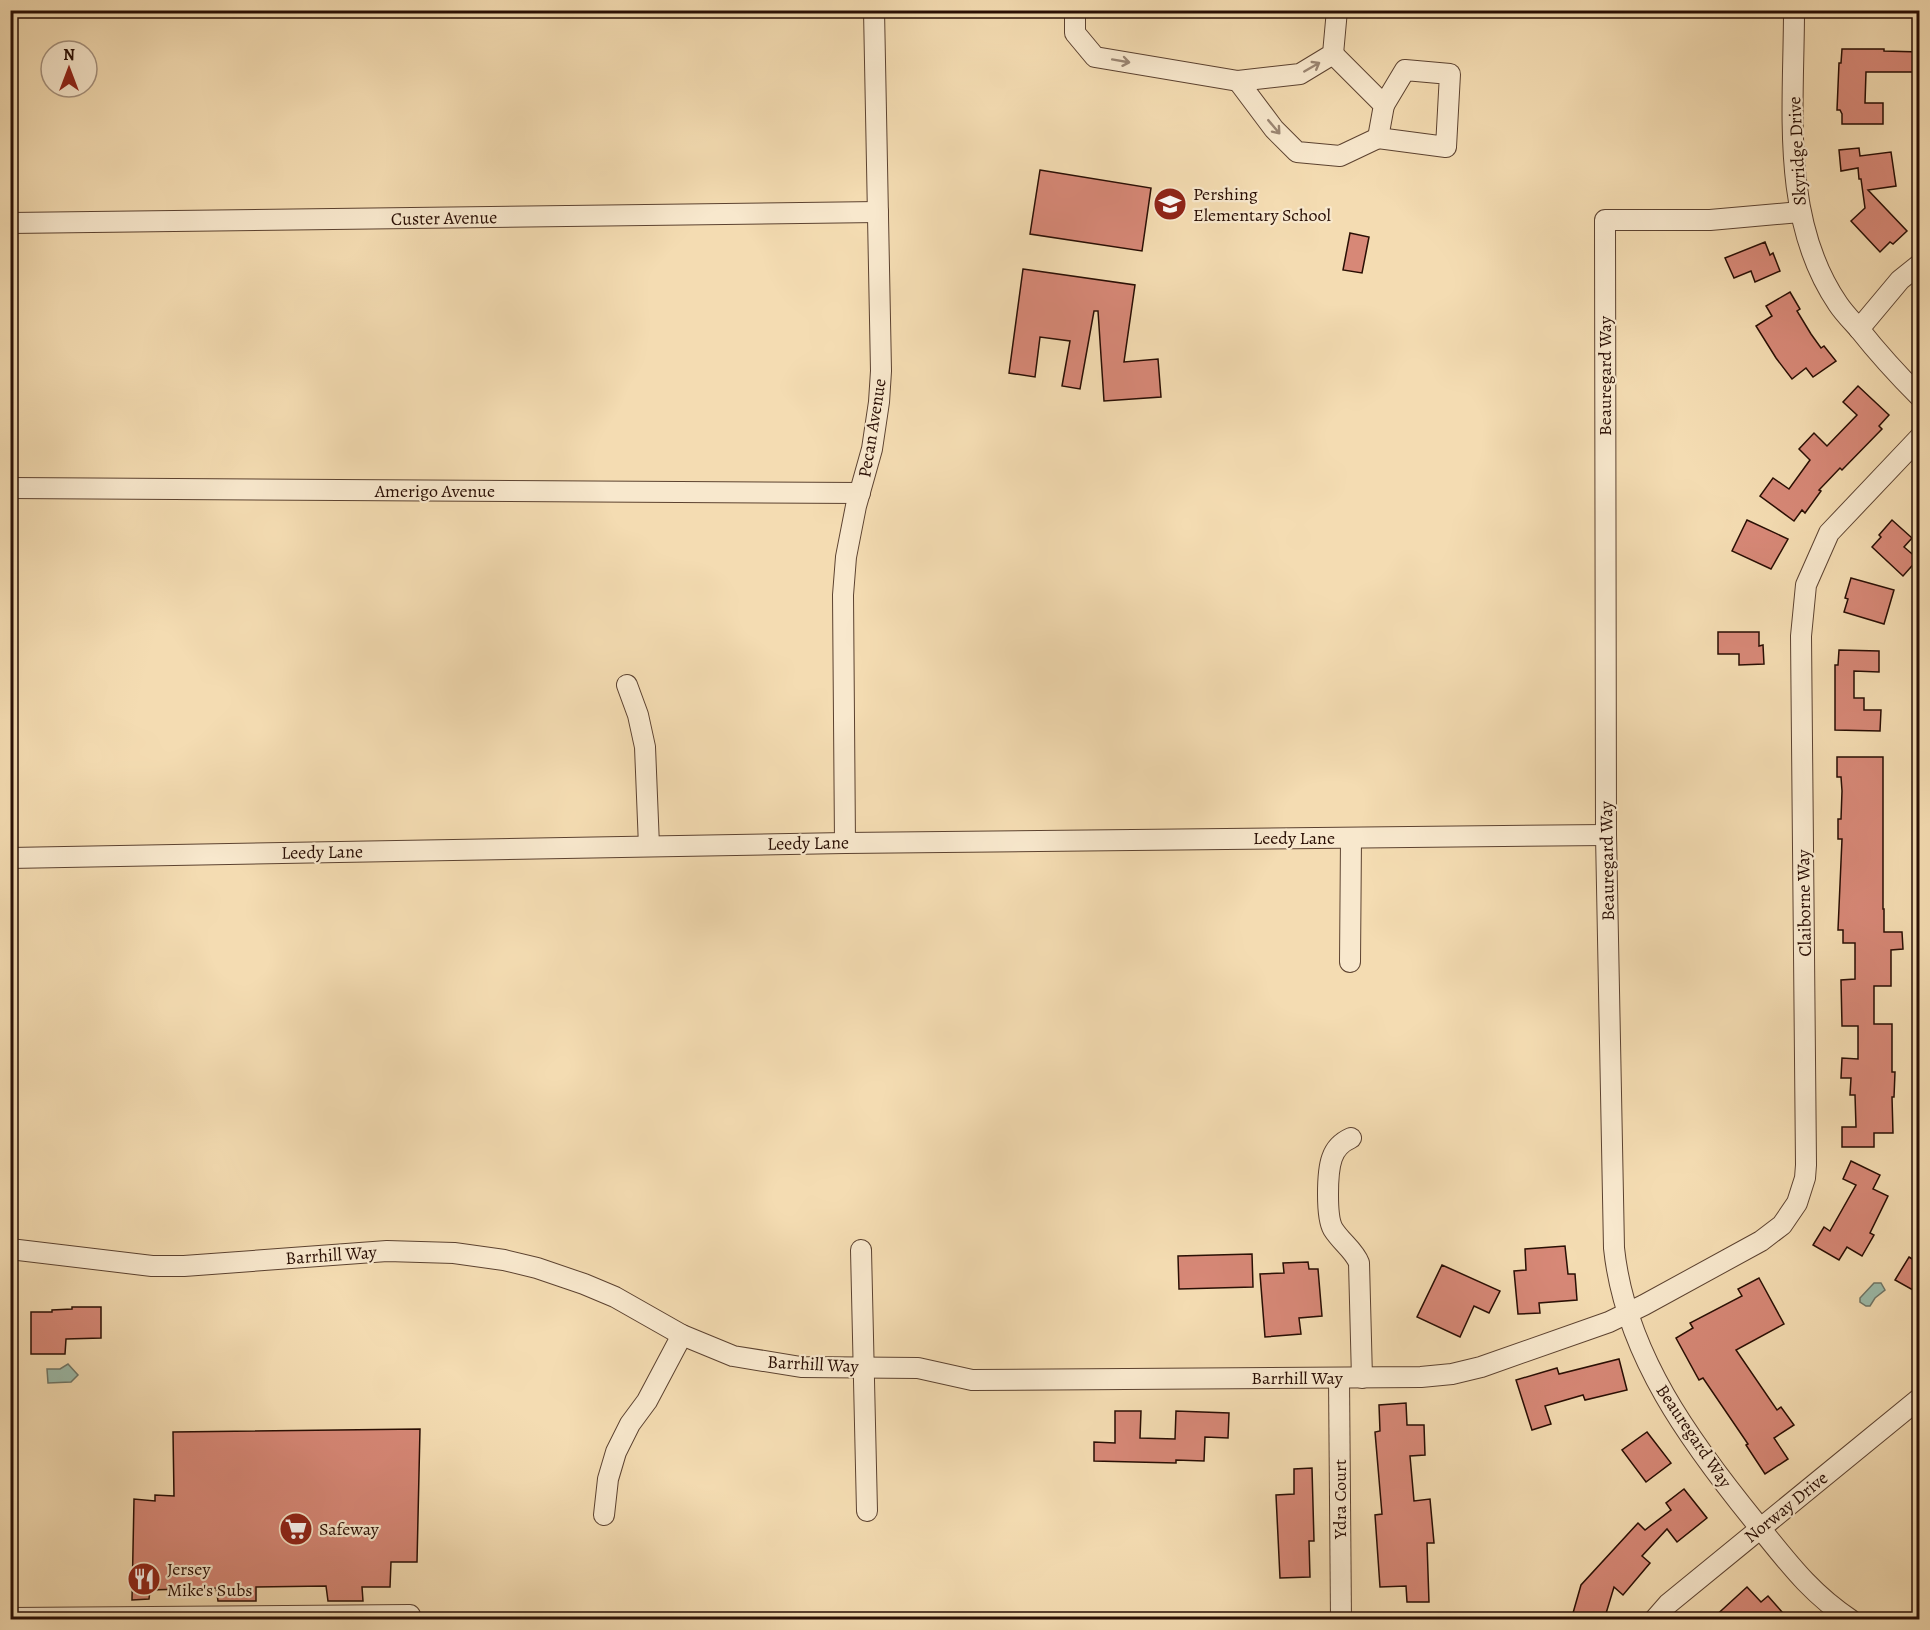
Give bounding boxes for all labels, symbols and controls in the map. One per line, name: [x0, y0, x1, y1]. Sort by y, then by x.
north arrow: [39, 39, 99, 99]
text: N: [63, 44, 75, 66]
one-way arrow: [1110, 56, 1130, 67]
one-way arrow: [1303, 60, 1320, 72]
street label: Skyridge Drive: [1782, 96, 1812, 206]
one-way arrow: [1267, 119, 1281, 134]
place label: Pershing Elementary School: [1193, 182, 1331, 227]
school or university icon: Pershing Elementary School: [1152, 186, 1188, 222]
street label: Custer Avenue: [391, 205, 497, 231]
street label: Beauregard Way: [1593, 315, 1617, 436]
street label: Pecan Avenue: [852, 377, 892, 479]
street label: Amerigo Avenue: [374, 479, 495, 503]
street label: Beauregard Way: [1594, 800, 1620, 921]
street label: Leedy Lane: [1253, 826, 1335, 850]
street label: Leedy Lane: [767, 830, 849, 856]
street label: Leedy Lane: [281, 839, 363, 865]
street label: Claiborne Way: [1791, 848, 1817, 957]
street label: Barrhill Way: [285, 1240, 378, 1270]
street label: Barrhill Way: [767, 1350, 860, 1378]
street label: Barrhill Way: [1251, 1366, 1344, 1390]
street label: Beauregard Way: [1651, 1380, 1738, 1493]
street label: Ydra Court: [1328, 1459, 1352, 1540]
street label: Norway Drive: [1739, 1466, 1833, 1548]
supermarket icon: Safeway: [278, 1511, 314, 1547]
place label: Safeway: [319, 1517, 380, 1541]
place label: Jersey Mike's Subs: [167, 1557, 253, 1602]
restaurant icon: Jersey Mike's Subs: [126, 1561, 162, 1597]

